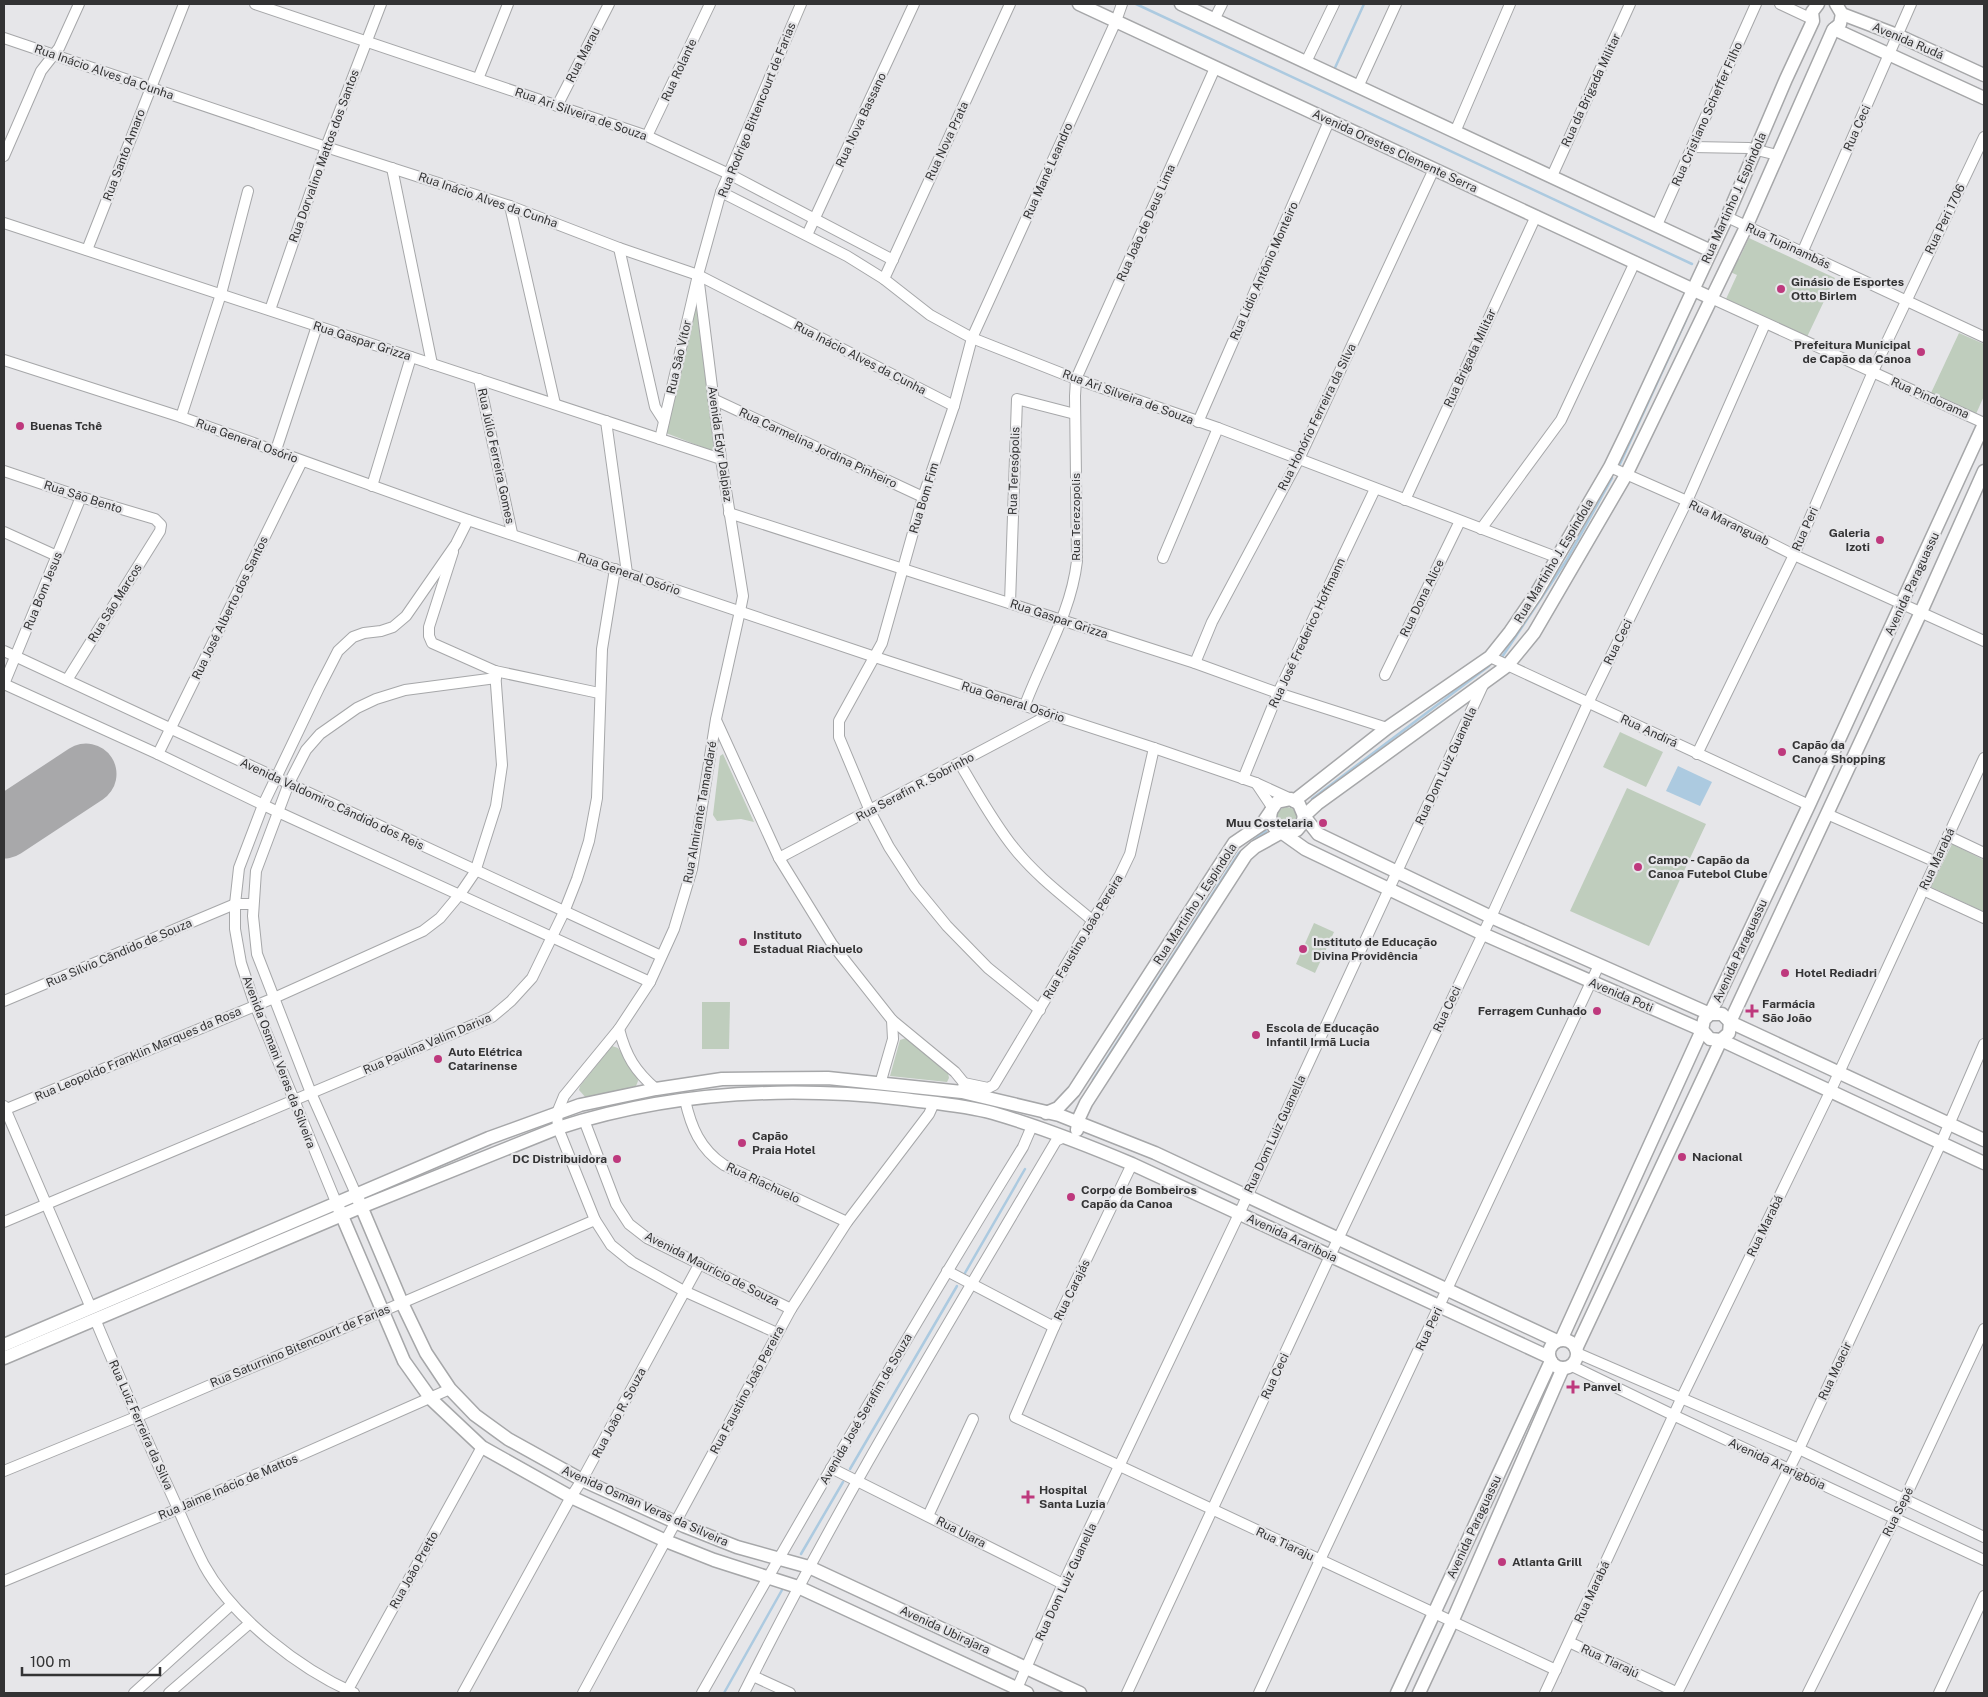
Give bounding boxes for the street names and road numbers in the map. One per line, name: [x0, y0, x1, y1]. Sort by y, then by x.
street label: Avenida Rudá: [1870, 20, 1946, 62]
street label: Rua Rodrigo Bittencourt de Farias: [715, 21, 799, 199]
street label: Rua Marau: [563, 25, 603, 85]
street label: Rua da Brigada Militar: [1559, 31, 1624, 149]
street label: Rua Rolante: [658, 36, 700, 104]
street label: Rua Cristiano Scheffer Filho: [1669, 40, 1745, 188]
street label: Rua Inácio Alves da Cunha: [33, 42, 175, 102]
street label: Rua Dorvalino Mattos dos Santos: [286, 68, 362, 244]
street label: Rua Nova Bassano: [833, 70, 889, 170]
street label: Rua Ari Silveira de Souza: [513, 85, 649, 143]
street label: Rua Nova Prata: [923, 99, 971, 183]
street label: Rua Ceci: [1841, 103, 1873, 153]
street label: Rua Santo Amaro: [100, 107, 148, 203]
street label: Avenida Orestes Clemente Serra: [1310, 107, 1480, 195]
street label: Rua Mané Leandro: [1020, 121, 1076, 221]
street label: Rua Martinho J. Espíndola: [1699, 130, 1769, 266]
street label: Rua João de Deus Lima: [1114, 162, 1178, 284]
street label: Rua Inácio Alves da Cunha: [417, 170, 559, 230]
street label: Rua Peri 1706: [1922, 182, 1968, 256]
street label: Rua Lídio Antônio Monteiro: [1227, 199, 1301, 342]
street label: Rua Tupinambás: [1743, 220, 1833, 272]
street label: Rua Brigada Militar: [1441, 306, 1499, 409]
street label: Rua São Vítor: [664, 318, 694, 395]
street label: Rua Gaspar Grizza: [311, 319, 413, 363]
street label: Rua Inácio Alves da Cunha: [792, 319, 928, 397]
street label: Rua Honório Ferreira da Silva: [1275, 341, 1359, 493]
street label: Rua Ari Silveira de Souza: [1060, 367, 1196, 427]
street label: Rua Pindorama: [1889, 374, 1971, 422]
street label: Avenida Edyr Dalpiaz: [705, 385, 735, 503]
street label: Rua Júlio Ferreira Gomes: [475, 387, 517, 525]
street label: Rua Carmelina Jordina Pinheiro: [737, 405, 899, 491]
street label: Rua General Osório: [194, 416, 300, 466]
street label: Rua Teresópolis: [1005, 427, 1023, 515]
street label: Rua Bom Fim: [907, 461, 941, 535]
street label: Rua Terezopolis: [1069, 473, 1083, 561]
street label: Rua São Bento: [42, 478, 124, 516]
street label: Rua Martinho J. Espíndola: [1511, 496, 1597, 626]
street label: Rua Maranguab: [1686, 497, 1772, 549]
street label: Rua Peri: [1789, 505, 1821, 553]
street label: Avenida Paraguassu: [1882, 530, 1942, 638]
street label: Rua José Alberto dos Santos: [189, 534, 271, 682]
street label: Rua Bom Jesus: [21, 550, 65, 632]
street label: Rua General Osório: [576, 550, 682, 598]
street label: Rua José Frederico Hoffmann: [1266, 556, 1348, 710]
street label: Rua Dona Alice: [1397, 557, 1447, 639]
street label: Rua São Marcos: [85, 561, 145, 645]
street label: Rua Gaspar Grizza: [1008, 597, 1110, 641]
street label: Rua Ceci: [1601, 617, 1635, 667]
street label: Rua General Osório: [960, 679, 1067, 725]
street label: Rua Dom Luiz Guanella: [1413, 705, 1479, 827]
street label: Rua Andirá: [1618, 712, 1680, 750]
street label: Rua Almirante Tamandaré: [681, 740, 719, 884]
street label: Rua Serafin R. Sobrinho: [854, 750, 977, 824]
street label: Avenida Valdomiro Cândido dos Reis: [238, 755, 426, 853]
street label: Rua Marabá: [1917, 826, 1957, 892]
street label: Rua Martinho J. Espíndola: [1150, 841, 1240, 967]
street label: Rua Faustino João Pereira: [1040, 872, 1126, 1002]
street label: Avenida Paraguassu: [1710, 897, 1770, 1005]
street label: Rua Silvio Cãndido de Souza: [44, 916, 194, 990]
street label: Avenida Osmani Veras da Silveira: [240, 974, 318, 1150]
street label: Avenida Poti: [1587, 975, 1655, 1015]
street label: Rua Ceci: [1430, 984, 1464, 1034]
street label: Rua Leopoldo Franklin Marques da Rosa: [33, 1004, 243, 1104]
street label: Rua Paulina Valim Dariva: [361, 1011, 493, 1077]
street label: Rua Dom Luiz Guanella: [1242, 1073, 1308, 1195]
street label: Rua Riachuelo: [724, 1160, 802, 1206]
street label: Rua Marabá: [1744, 1193, 1786, 1259]
street label: Avenida Arariboia: [1245, 1211, 1339, 1265]
street label: Avenida Maurício de Souza: [642, 1229, 782, 1309]
street label: Rua Carajás: [1051, 1257, 1093, 1323]
street label: Rua Saturnino Bitencourt de Farias: [208, 1302, 392, 1390]
street label: Rua Peri: [1413, 1305, 1445, 1353]
street label: Rua Faustino João Pereira: [707, 1324, 787, 1456]
street label: Avenida José Serafim de Souza: [817, 1331, 915, 1487]
street label: Rua Moacir: [1815, 1339, 1855, 1402]
street label: Rua Ceci: [1258, 1351, 1292, 1401]
street label: Rua Luiz Ferreira da Silva: [106, 1358, 176, 1492]
street label: Rua João R. Souza: [589, 1366, 649, 1460]
street label: Avenida Ararigbóia: [1726, 1435, 1828, 1493]
street label: Rua Jaime Inácio de Mattos: [156, 1451, 300, 1523]
street label: Avenida Osman Veras da Silveira: [560, 1463, 730, 1549]
street label: Avenida Paraguassu: [1444, 1473, 1504, 1581]
street label: Rua Sepé: [1880, 1485, 1916, 1539]
street label: Rua Uiara: [934, 1514, 988, 1550]
street label: Rua Dom Luiz Guanella: [1033, 1521, 1099, 1643]
street label: Rua Tiaraju: [1254, 1524, 1316, 1564]
street label: Rua João Pretto: [387, 1529, 441, 1611]
street label: Rua Marabá: [1572, 1559, 1612, 1625]
street label: Avenida Ubirajara: [898, 1603, 992, 1657]
street label: Rua Tiarajú: [1579, 1641, 1641, 1681]

